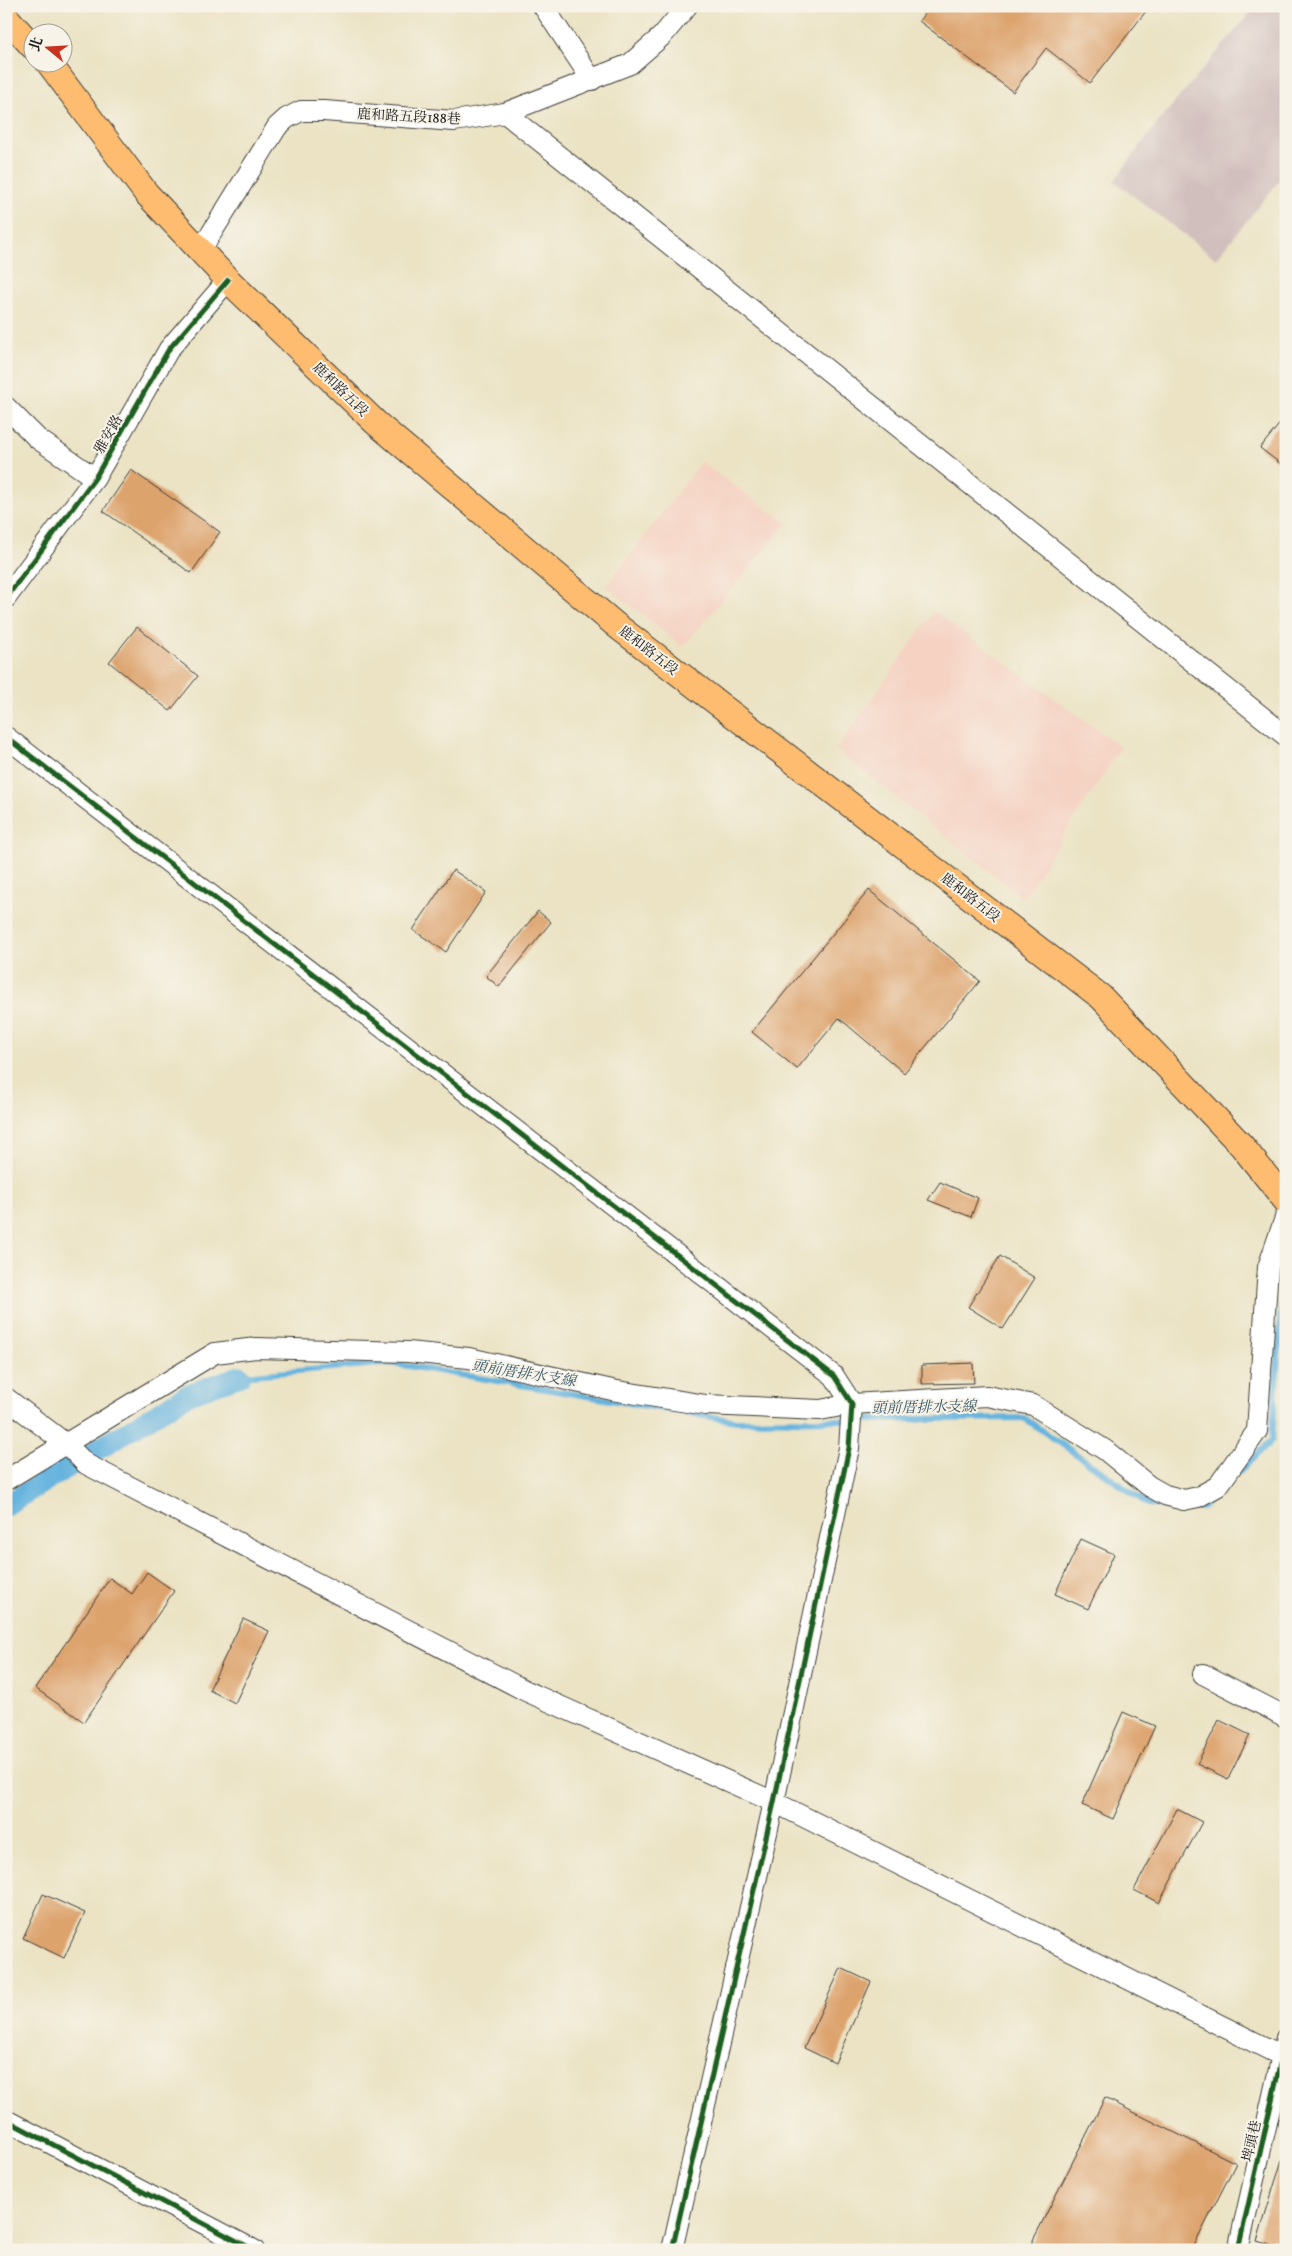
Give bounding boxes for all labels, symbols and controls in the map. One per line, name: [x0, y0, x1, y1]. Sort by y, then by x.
north arrow: [22, 22, 72, 72]
text: 北: [26, 35, 48, 54]
street label: 鹿和路五段188巷: [357, 105, 461, 130]
street label: 鹿和路五段: [308, 359, 372, 421]
street label: 雅安路: [91, 412, 128, 458]
street label: 鹿和路五段: [615, 622, 682, 680]
street label: 鹿和路五段: [937, 869, 1004, 927]
water label: 頭前厝排水支線: [470, 1356, 579, 1393]
water label: 頭前厝排水支線: [871, 1397, 979, 1420]
street label: 埤頭巷: [1238, 2119, 1266, 2164]

